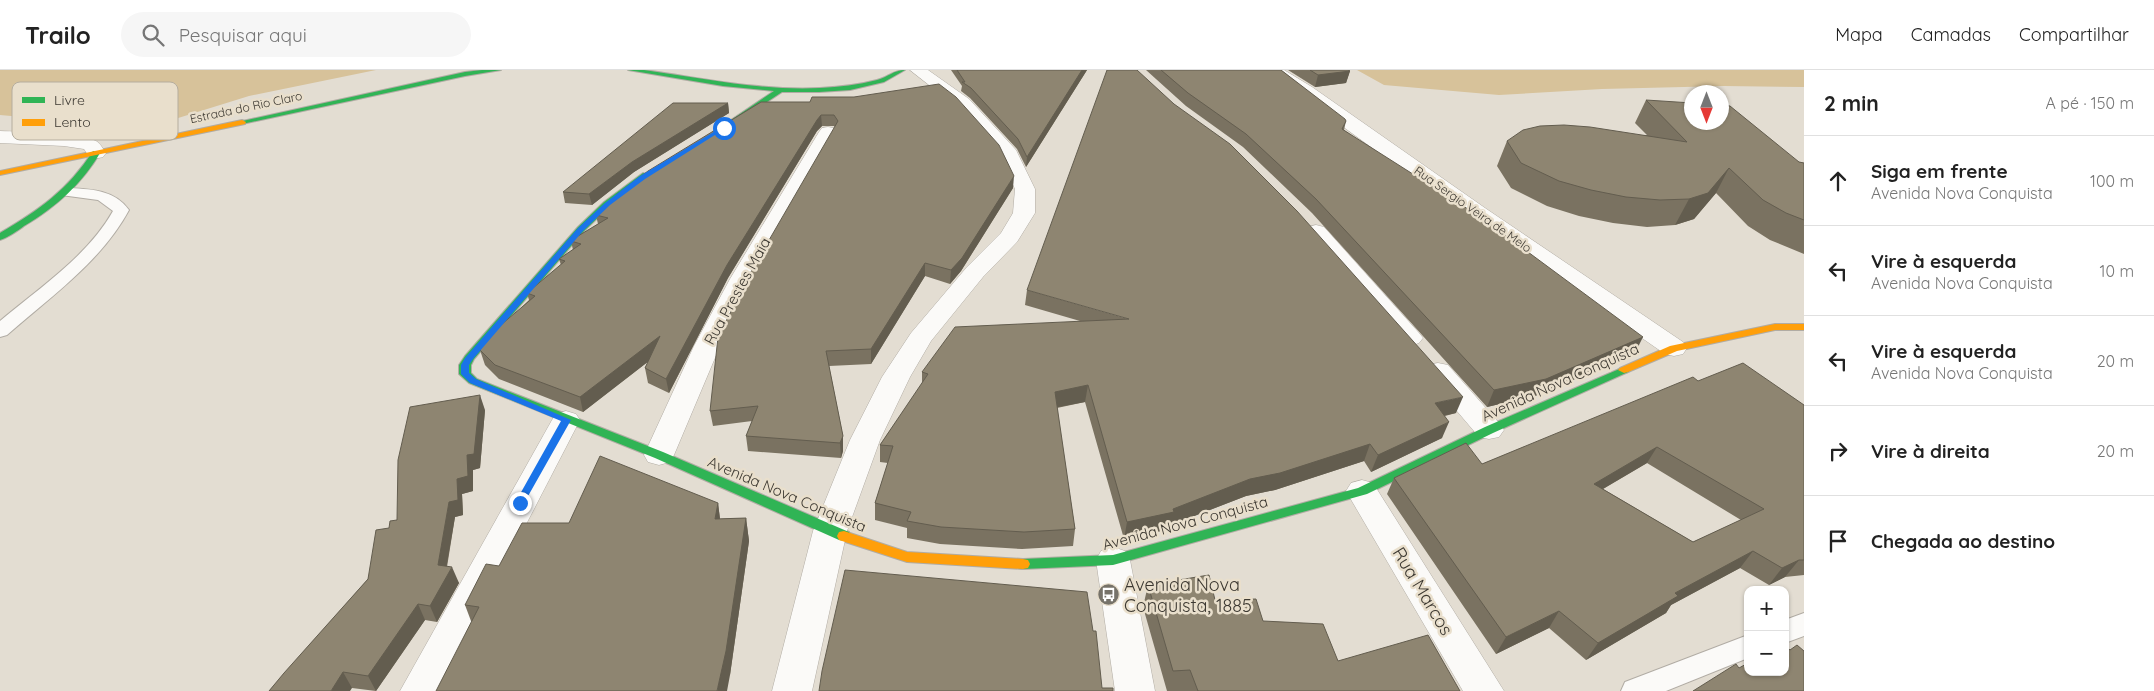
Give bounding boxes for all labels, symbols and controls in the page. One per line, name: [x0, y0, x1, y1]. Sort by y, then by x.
search box: [121, 12, 471, 57]
text: Trailo: [25, 20, 91, 50]
icon: search: [139, 21, 167, 49]
text: Pesquisar aqui: [179, 23, 307, 47]
text: Mapa: [1835, 23, 1883, 46]
text: Camadas: [1911, 23, 1991, 46]
text: Compartilhar: [2019, 23, 2129, 46]
legend: [12, 82, 178, 140]
north arrow: [1684, 85, 1729, 130]
street label: Estrada do Rio Claro: [188, 88, 304, 126]
text: 2 min: [1824, 90, 1879, 116]
text: Livre: [54, 91, 85, 109]
text: A pé · 150 m: [2046, 93, 2134, 113]
text: Lento: [54, 113, 91, 131]
route start: [713, 117, 736, 140]
text: Siga em frente: [1871, 159, 2008, 183]
street label: Rua Sergio Veira de Melo: [1411, 163, 1535, 255]
icon: ahead: [1824, 167, 1852, 195]
text: 100 m: [2090, 171, 2134, 191]
text: Avenida Nova Conquista: [1871, 183, 2053, 203]
street label: Rua Prestes Maia: [700, 234, 774, 348]
text: Vire à esquerda: [1871, 249, 2016, 273]
icon: left: [1824, 257, 1852, 285]
text: 10 m: [2100, 261, 2134, 281]
text: Avenida Nova Conquista: [1871, 273, 2053, 293]
street label: Avenida Nova Conquista: [1478, 339, 1642, 425]
text: Vire à esquerda: [1871, 339, 2016, 363]
icon: left: [1824, 347, 1852, 375]
text: 20 m: [2097, 351, 2134, 371]
text: Avenida Nova Conquista: [1871, 363, 2053, 383]
icon: right: [1824, 437, 1852, 465]
text: Vire à direita: [1871, 439, 1990, 463]
text: 20 m: [2097, 441, 2134, 461]
street label: Avenida Nova Conquista: [705, 452, 869, 536]
route end: [509, 492, 532, 515]
street label: Avenida Nova Conquista: [1100, 492, 1270, 554]
icon: arrive: [1824, 527, 1852, 555]
text: Chegada ao destino: [1871, 529, 2055, 553]
street label: Rua Marcos: [1388, 543, 1458, 639]
place label: Avenida Nova Conquista, 1885: [1124, 573, 1252, 617]
bus stop icon: Avenida Nova Conquista, 1885: [1096, 582, 1120, 606]
map controls: [1744, 586, 1789, 676]
button: +: [1744, 586, 1789, 631]
button: −: [1744, 631, 1789, 676]

